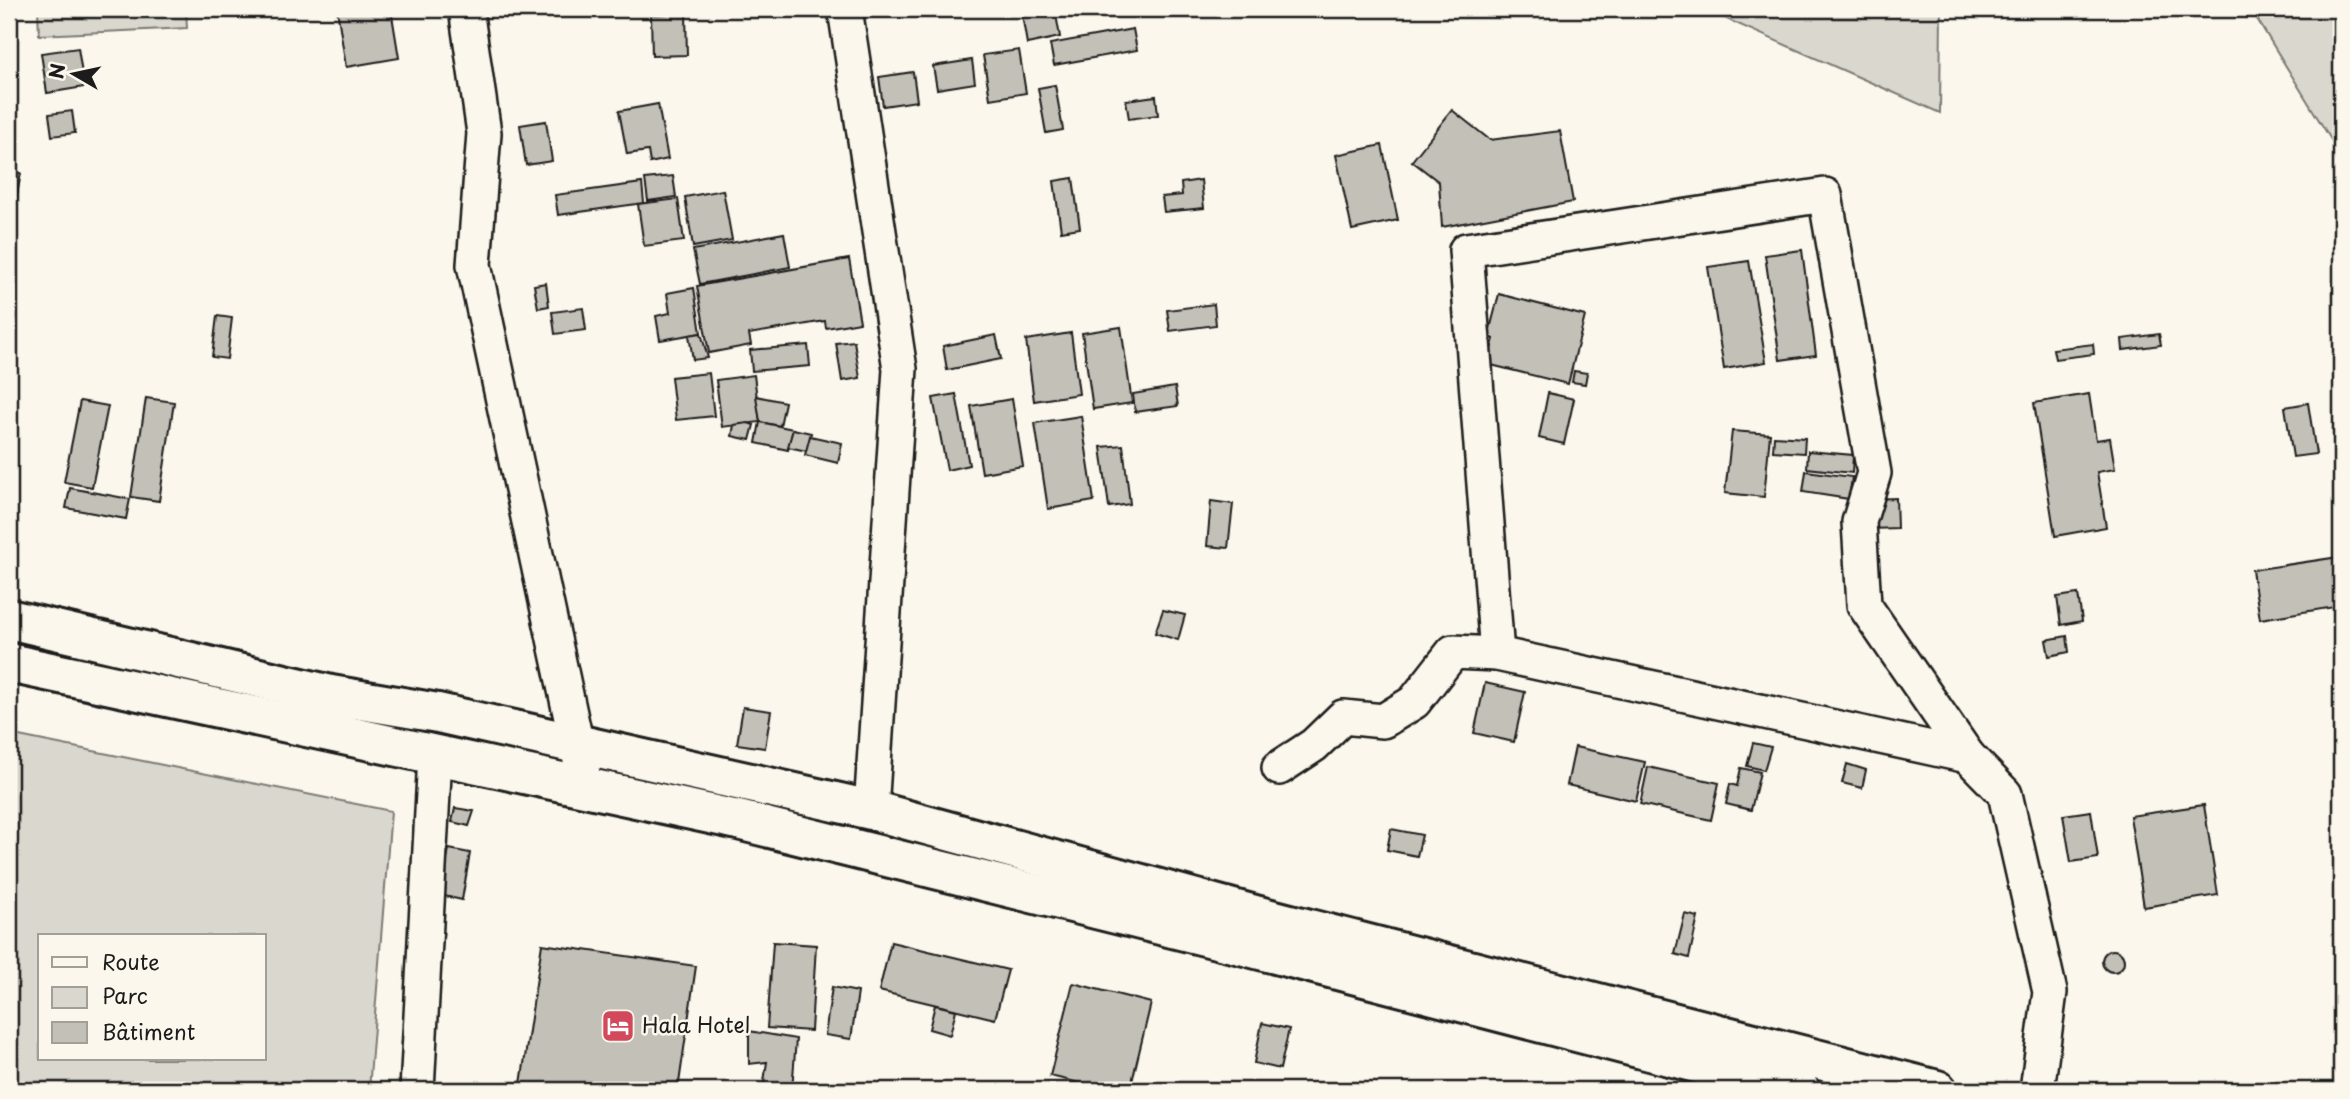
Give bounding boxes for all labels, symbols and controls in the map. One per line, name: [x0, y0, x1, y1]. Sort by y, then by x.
north arrow: [38, 38, 108, 108]
text: N: [41, 62, 71, 81]
legend: [38, 934, 266, 1060]
text: Route: [102, 945, 160, 977]
text: Parc: [102, 979, 148, 1011]
hotel icon: Hala Hotel: [599, 1007, 637, 1045]
place label: Hala Hotel: [642, 1008, 750, 1040]
text: Bâtiment: [102, 1015, 195, 1047]

